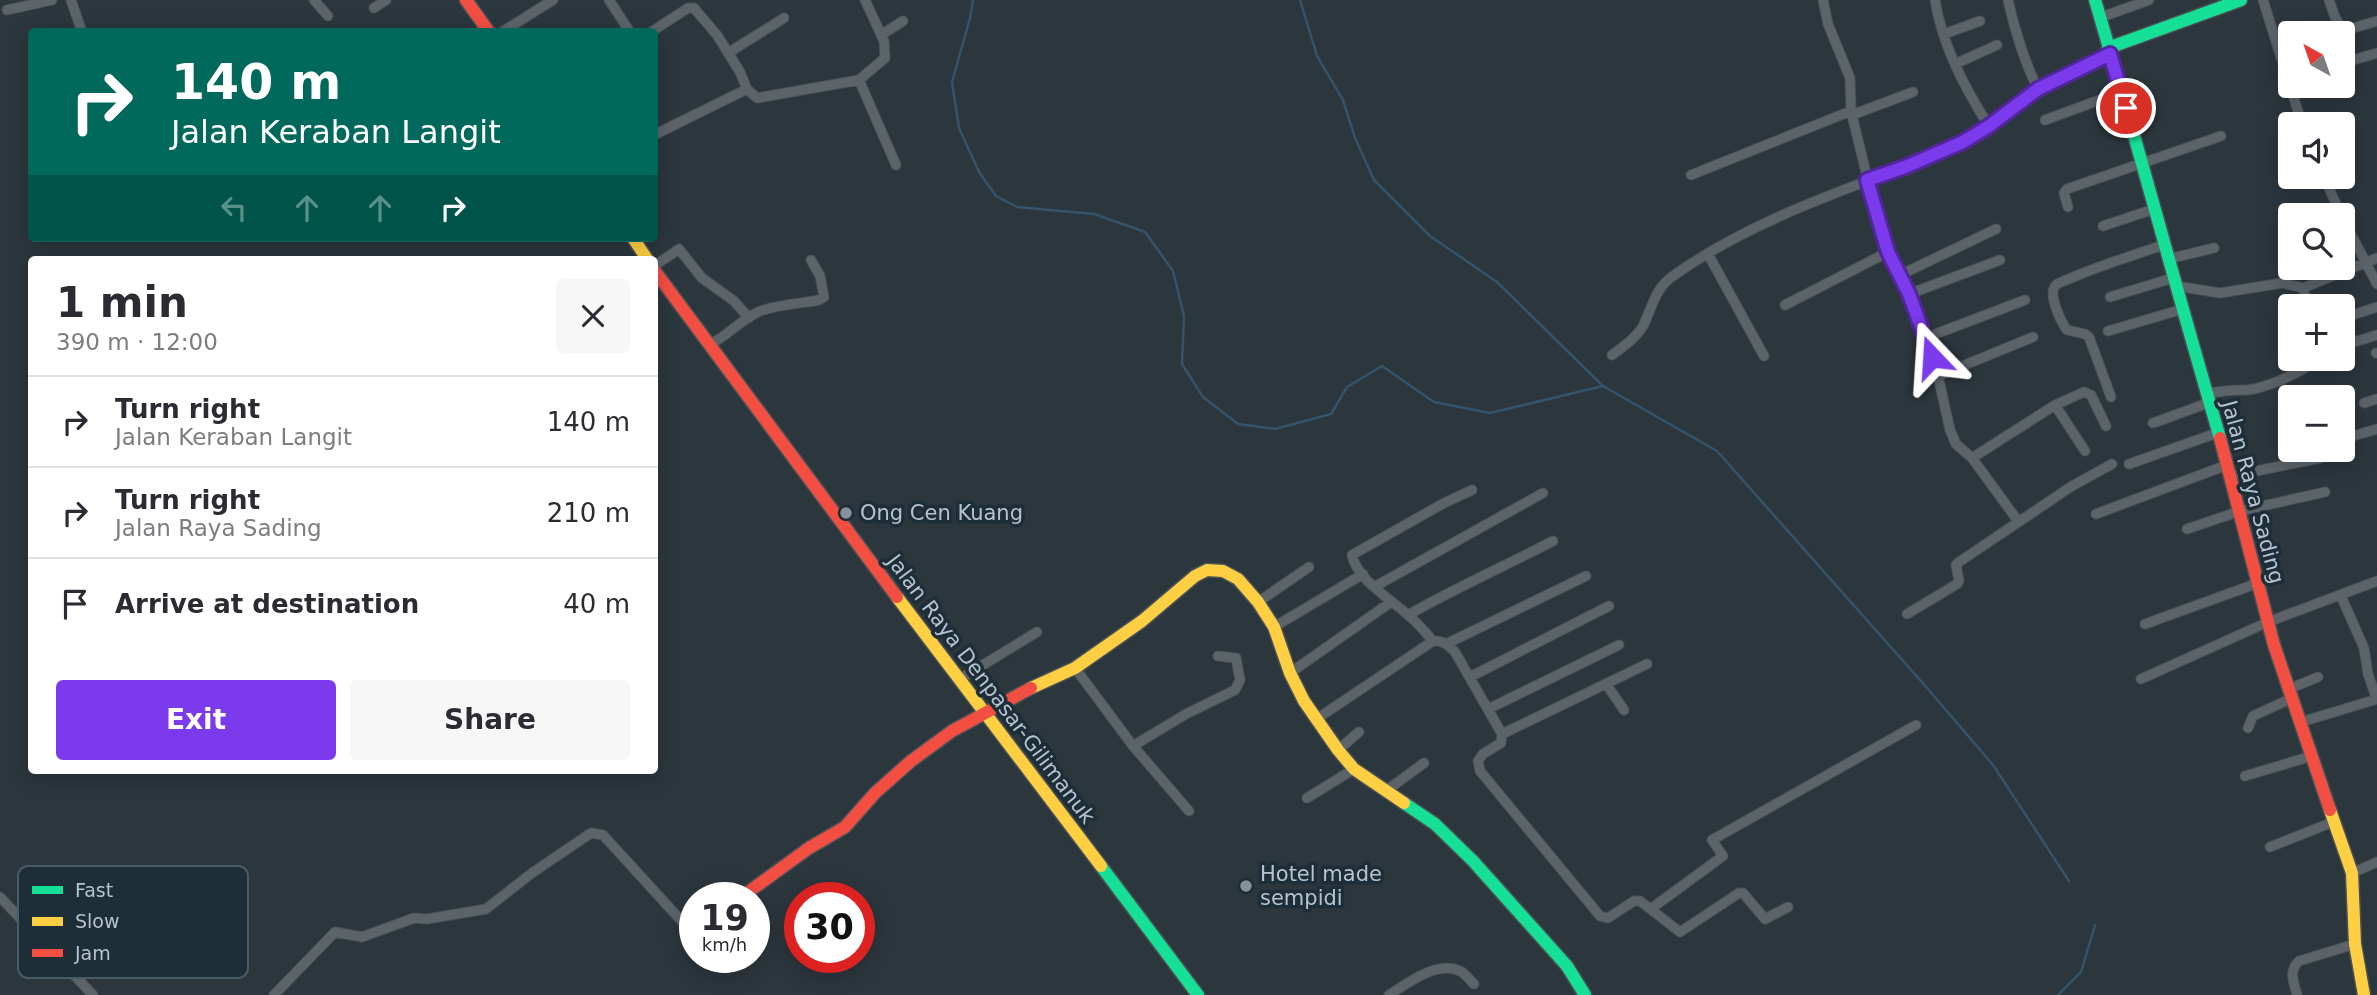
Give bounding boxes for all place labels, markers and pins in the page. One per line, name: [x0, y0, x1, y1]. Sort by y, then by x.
pin: [2096, 78, 2156, 138]
place label: Ong Cen Kuang: [860, 501, 1023, 525]
marker: Ong Cen Kuang: [838, 505, 854, 521]
place label: Hotel made sempidi: [1260, 862, 1382, 910]
marker: Hotel made sempidi: [1238, 878, 1254, 894]

